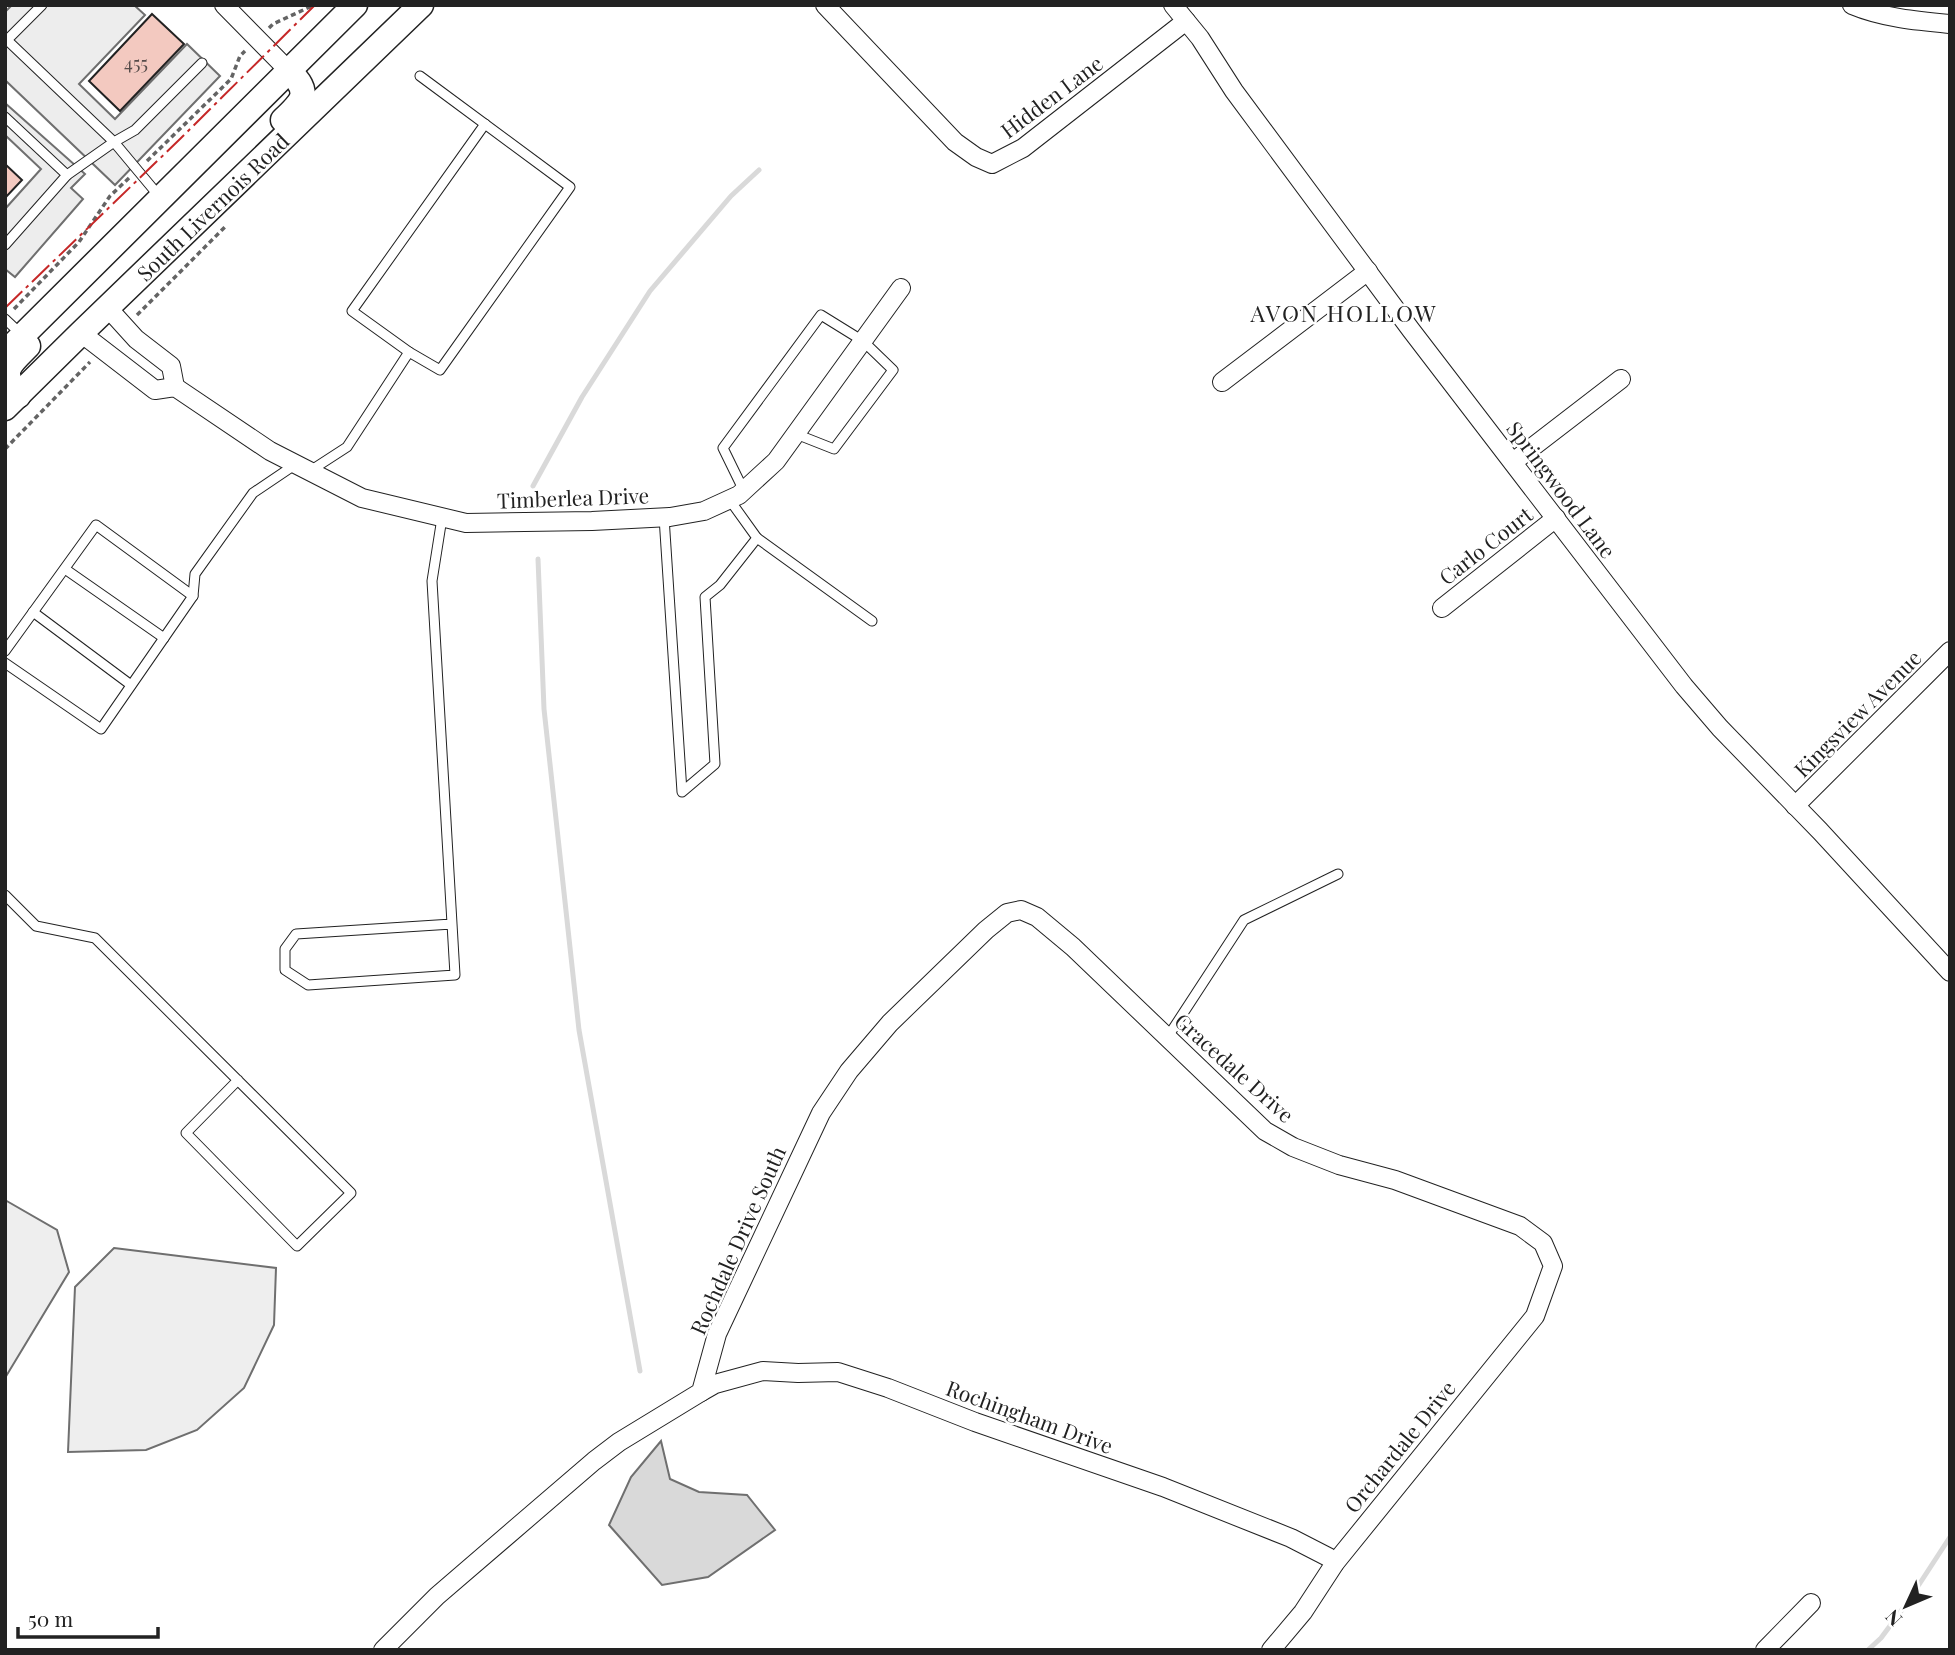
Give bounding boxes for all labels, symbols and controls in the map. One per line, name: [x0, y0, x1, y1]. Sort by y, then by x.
street label: Hidden Lane: [994, 48, 1108, 144]
house number: 455: [124, 51, 148, 75]
street label: South Livernois Road: [130, 127, 294, 286]
district label: AVON HOLLOW: [1249, 297, 1438, 328]
street label: Springwood Lane: [1501, 415, 1623, 563]
street label: Timberlea Drive: [496, 480, 650, 514]
street label: Carlo Court: [1433, 499, 1538, 590]
street label: Kingsview Avenue: [1787, 643, 1927, 783]
street label: Gracedale Drive: [1169, 1006, 1301, 1128]
street label: Rochdale Drive South: [683, 1141, 791, 1339]
street label: Rochingham Drive: [943, 1373, 1117, 1459]
street label: Orchardale Drive: [1337, 1374, 1461, 1518]
north arrow: [1871, 1571, 1941, 1641]
scale bar: [18, 1596, 158, 1640]
text: 50 m: [28, 1604, 74, 1632]
text: N: [1879, 1604, 1907, 1632]

